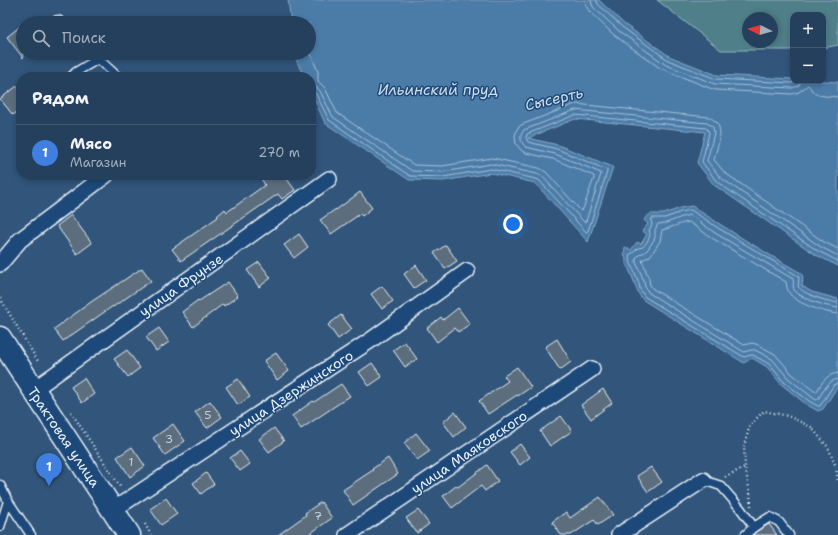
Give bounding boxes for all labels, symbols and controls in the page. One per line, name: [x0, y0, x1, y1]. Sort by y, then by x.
north arrow: [742, 12, 778, 48]
map controls: [790, 12, 826, 84]
button: +: [790, 12, 826, 48]
search box: [16, 16, 316, 60]
icon: search: [30, 27, 52, 49]
text: Поиск: [62, 28, 106, 48]
button: −: [790, 48, 826, 84]
water label: Ильинский пруд: [378, 80, 498, 100]
water label: Сысерть: [523, 83, 585, 115]
text: Рядом: [32, 87, 89, 109]
text: Мясо: [70, 134, 112, 154]
text: 1: [42, 144, 48, 161]
text: 270 m: [258, 144, 300, 161]
text: Магазин: [70, 154, 126, 171]
your location: [503, 214, 523, 234]
street label: улица Фрунзе: [136, 249, 227, 321]
street label: улица Дзержинского: [226, 346, 356, 440]
street label: Трактовая улица: [24, 383, 104, 491]
street label: улица Маяковского: [407, 406, 531, 498]
house number: 5: [204, 407, 212, 423]
house number: 3: [165, 431, 173, 447]
pin: 1: [36, 453, 62, 486]
house number: 1: [128, 454, 134, 470]
house number: 7: [314, 508, 322, 524]

